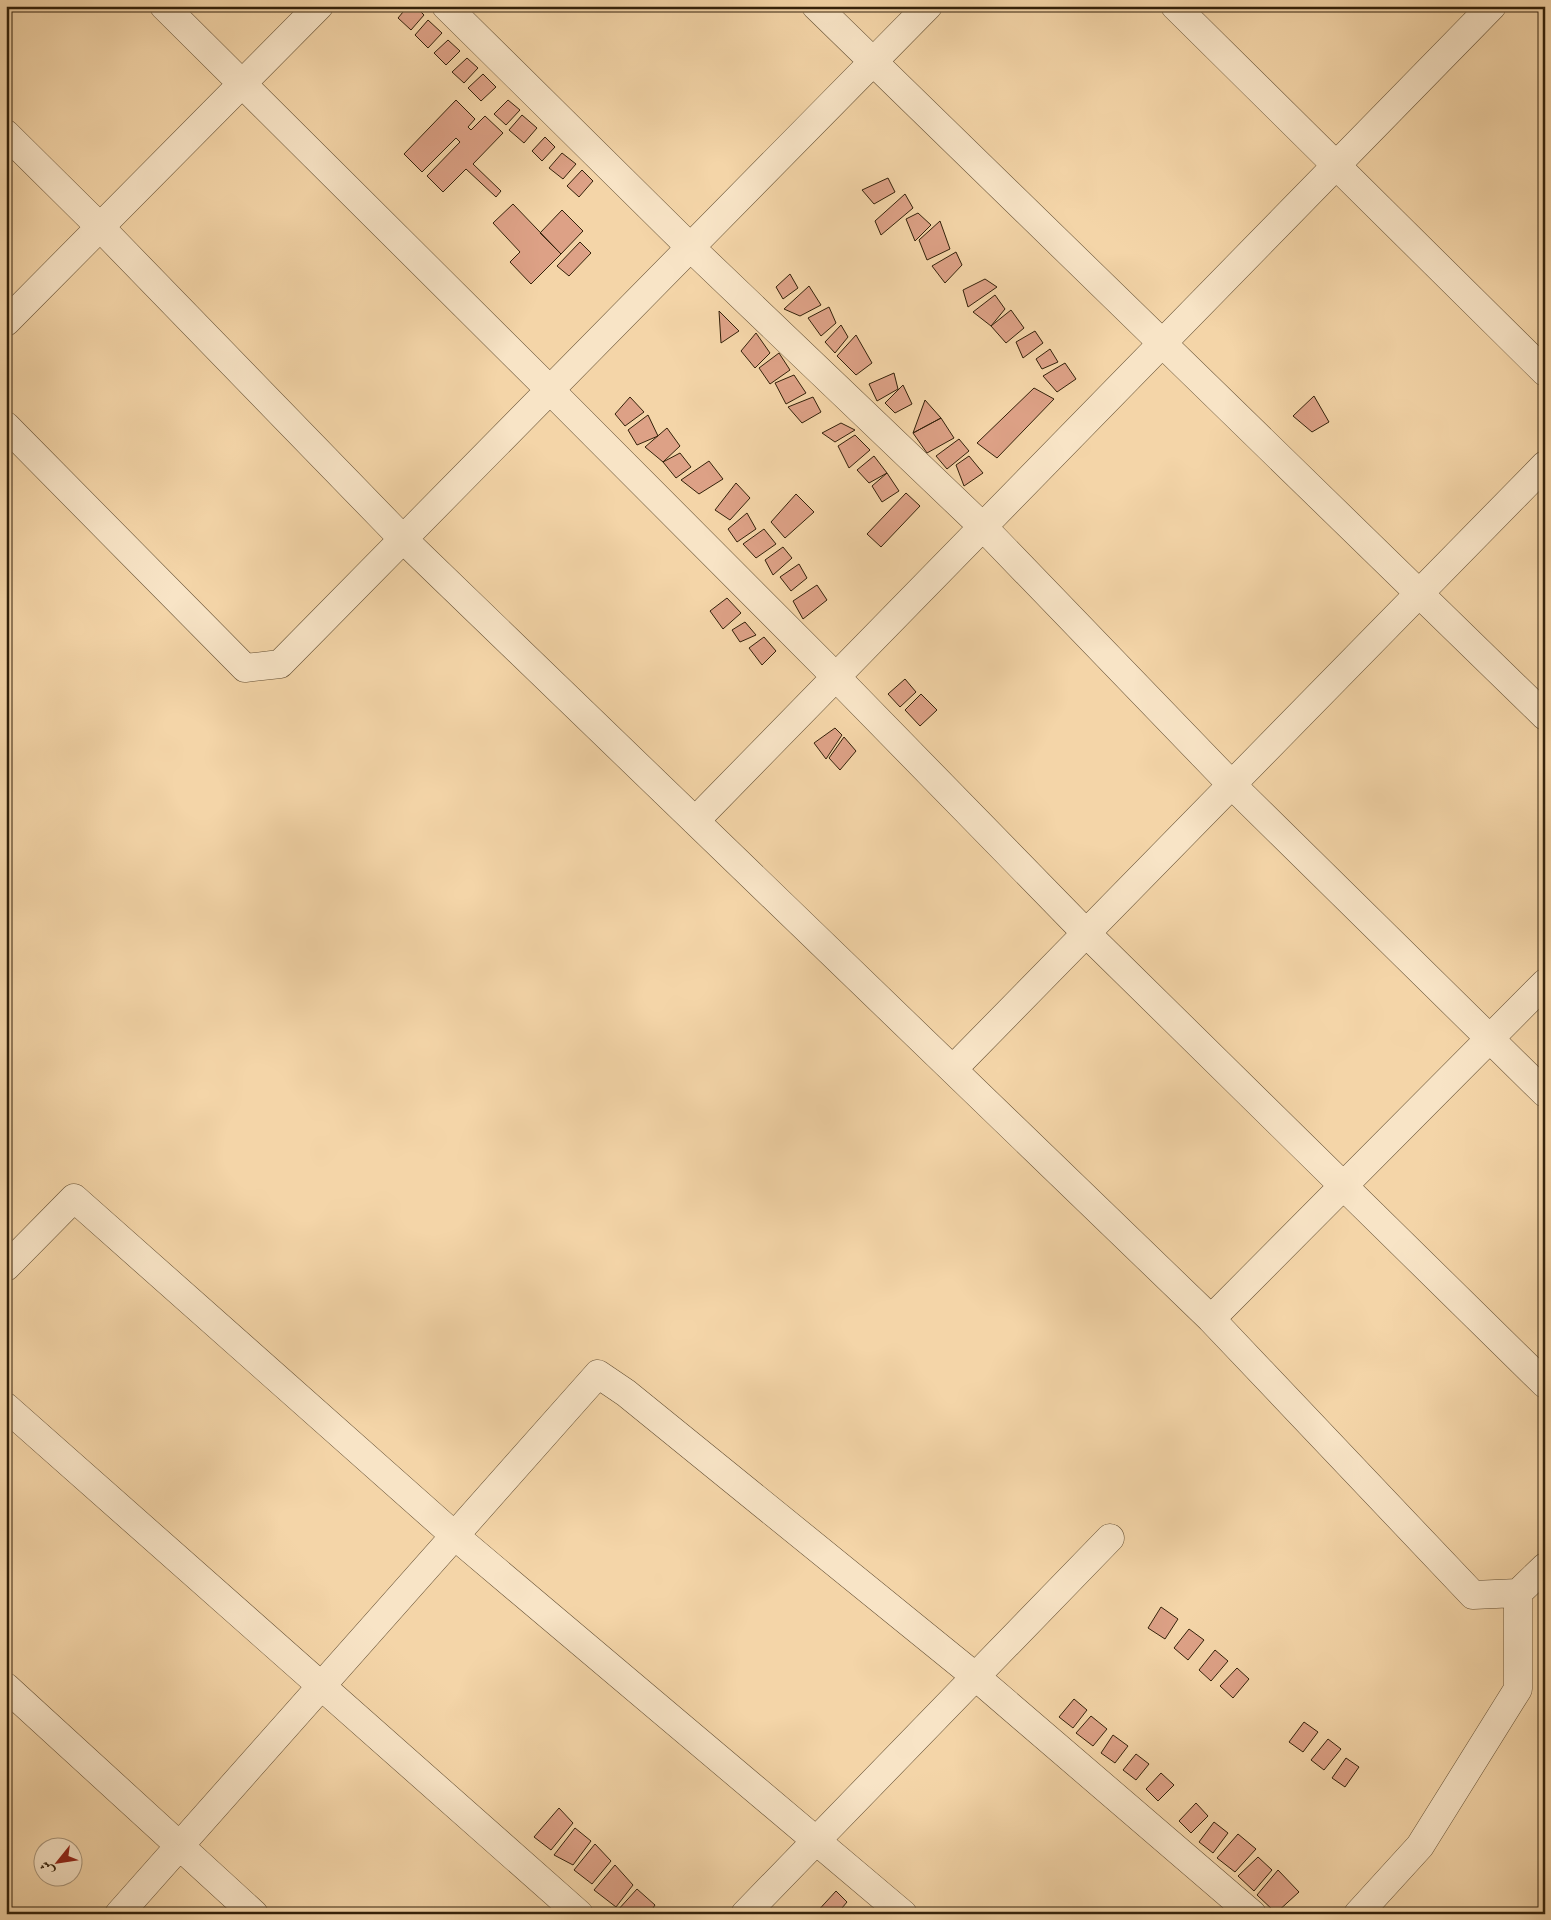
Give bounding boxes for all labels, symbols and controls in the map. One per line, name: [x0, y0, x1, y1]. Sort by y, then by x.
north arrow: [32, 1838, 82, 1888]
text: ش: [36, 1857, 60, 1879]

